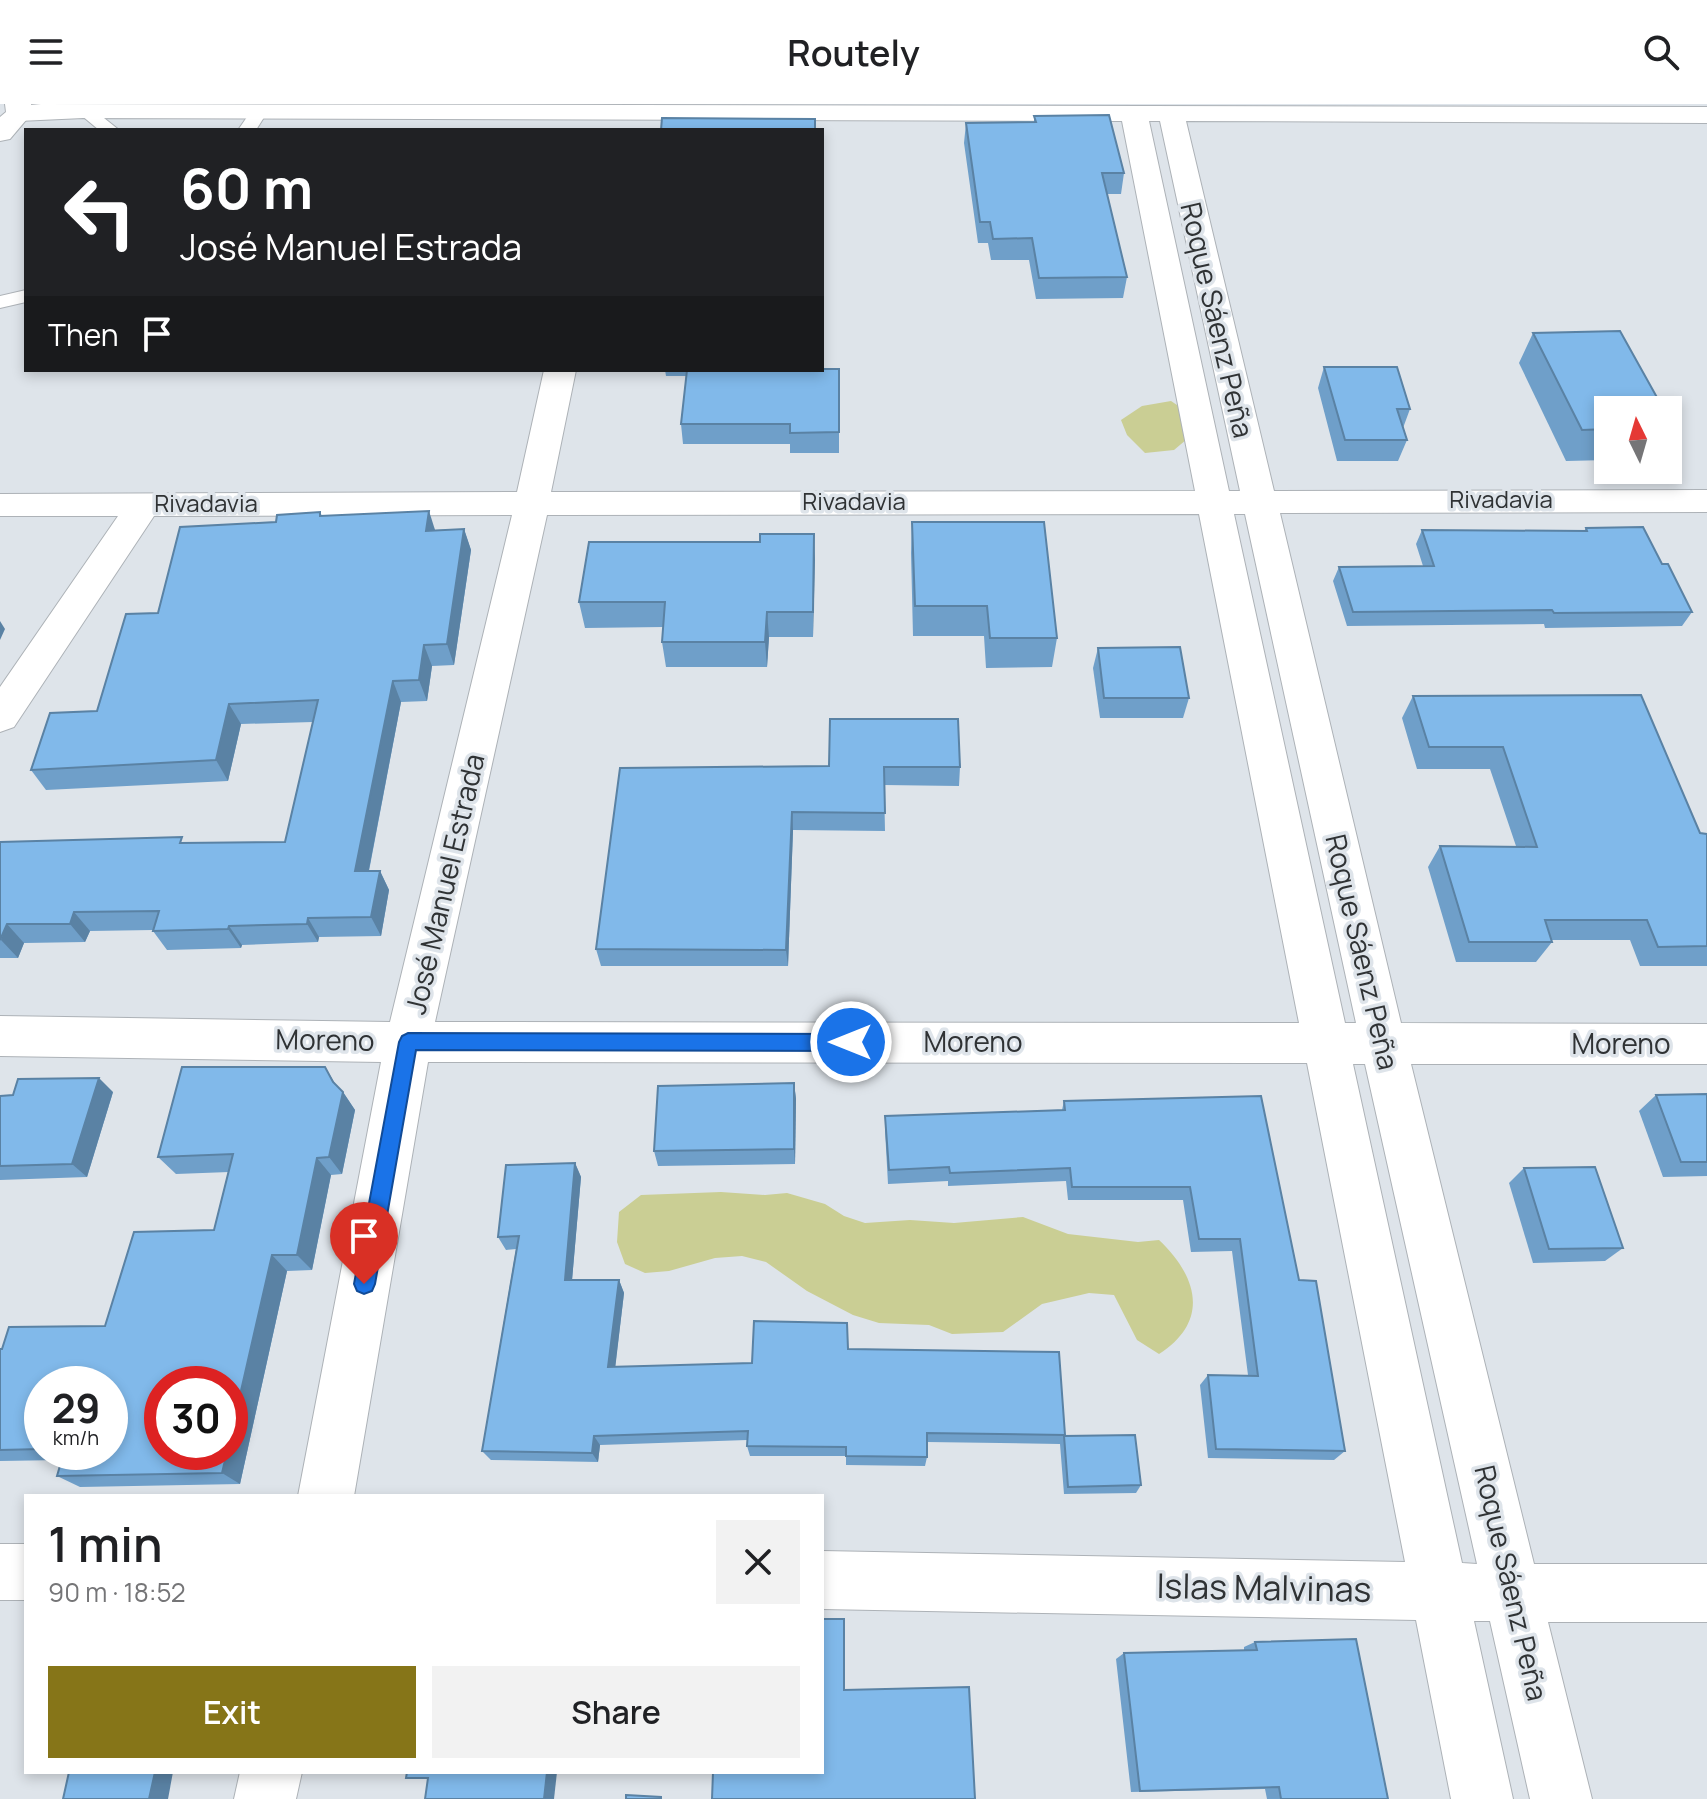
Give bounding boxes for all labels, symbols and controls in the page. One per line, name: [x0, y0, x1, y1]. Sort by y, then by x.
text: Routely: [787, 28, 920, 77]
icon: menu: [24, 30, 68, 74]
icon: search: [1639, 30, 1683, 74]
text: 60 m: [180, 149, 313, 226]
icon: left: [48, 160, 152, 264]
street label: Roque Sáenz Peña: [1172, 198, 1264, 441]
text: José Manuel Estrada: [180, 222, 522, 271]
icon: arrive: [135, 312, 179, 356]
text: Then: [48, 314, 119, 355]
north arrow: [1594, 396, 1682, 484]
map controls: [1594, 396, 1682, 484]
street label: Rivadavia: [1449, 482, 1553, 515]
street label: Rivadavia: [802, 484, 906, 517]
street label: Rivadavia: [154, 486, 258, 519]
street label: José Manuel Estrada: [396, 750, 492, 1018]
street label: Roque Sáenz Peña: [1317, 830, 1409, 1073]
position arrow: [809, 1000, 893, 1084]
street label: Moreno: [275, 1019, 375, 1059]
street label: Moreno: [924, 1022, 1022, 1060]
street label: Moreno: [1572, 1024, 1670, 1062]
pin: [330, 1202, 398, 1284]
icon: arrive: [342, 1214, 386, 1258]
speed limit sign: 30: [144, 1366, 248, 1470]
text: 29: [52, 1380, 100, 1435]
text: km/h: [53, 1424, 99, 1451]
street label: Roque Sáenz Peña: [1466, 1461, 1558, 1704]
text: 1 min: [48, 1511, 162, 1576]
button: close: [716, 1520, 800, 1604]
street label: Islas Malvinas: [1156, 1562, 1372, 1612]
text: 90 m · 18:52: [48, 1574, 186, 1610]
button: Exit: [48, 1666, 416, 1758]
button: Share: [432, 1666, 800, 1758]

